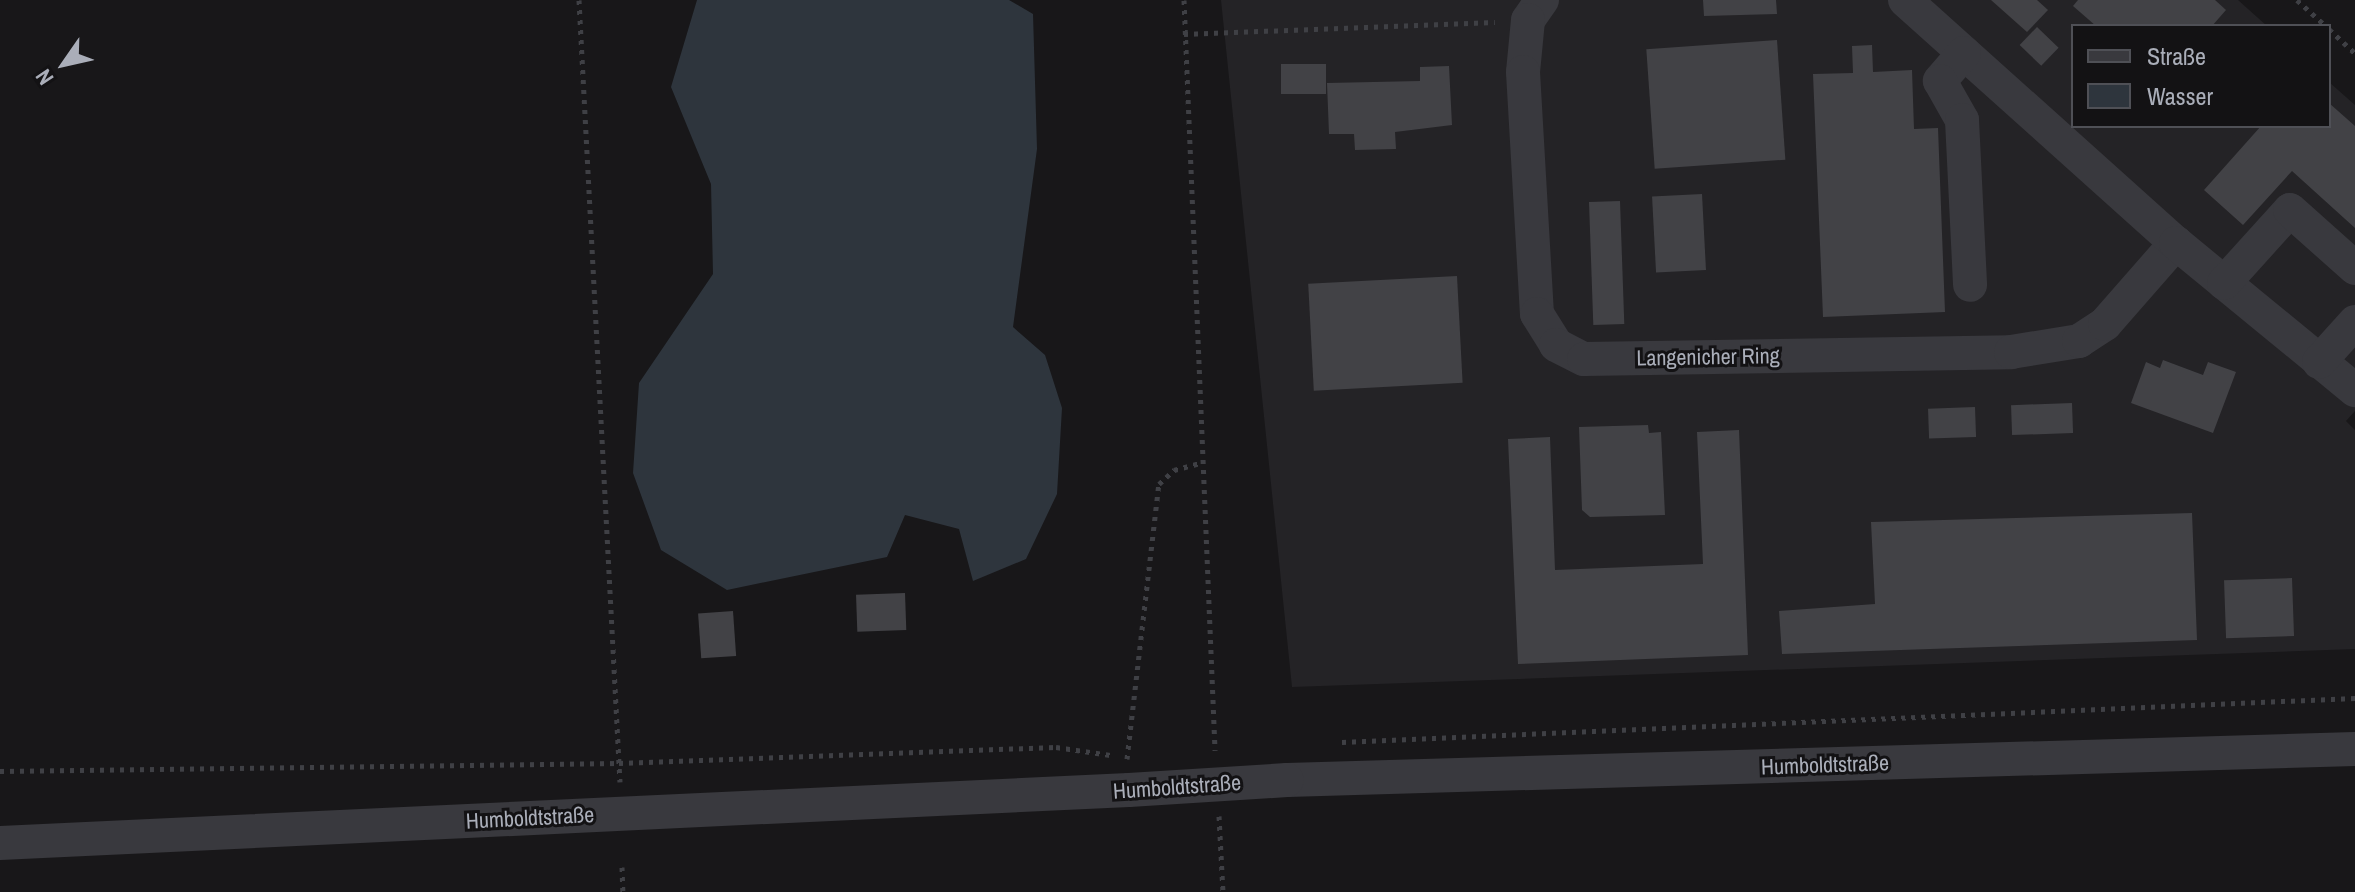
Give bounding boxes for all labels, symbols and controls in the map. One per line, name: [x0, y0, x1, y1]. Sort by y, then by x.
north arrow: [24, 24, 104, 104]
legend: [2071, 24, 2331, 128]
text: Straße: [2147, 40, 2206, 72]
text: N: [28, 64, 60, 91]
text: Wasser: [2147, 80, 2213, 112]
street label: Langenicher Ring: [1636, 343, 1780, 371]
street label: Humboldtstraße: [1760, 750, 1890, 780]
street label: Humboldtstraße: [1112, 769, 1242, 805]
street label: Humboldtstraße: [465, 801, 595, 835]

